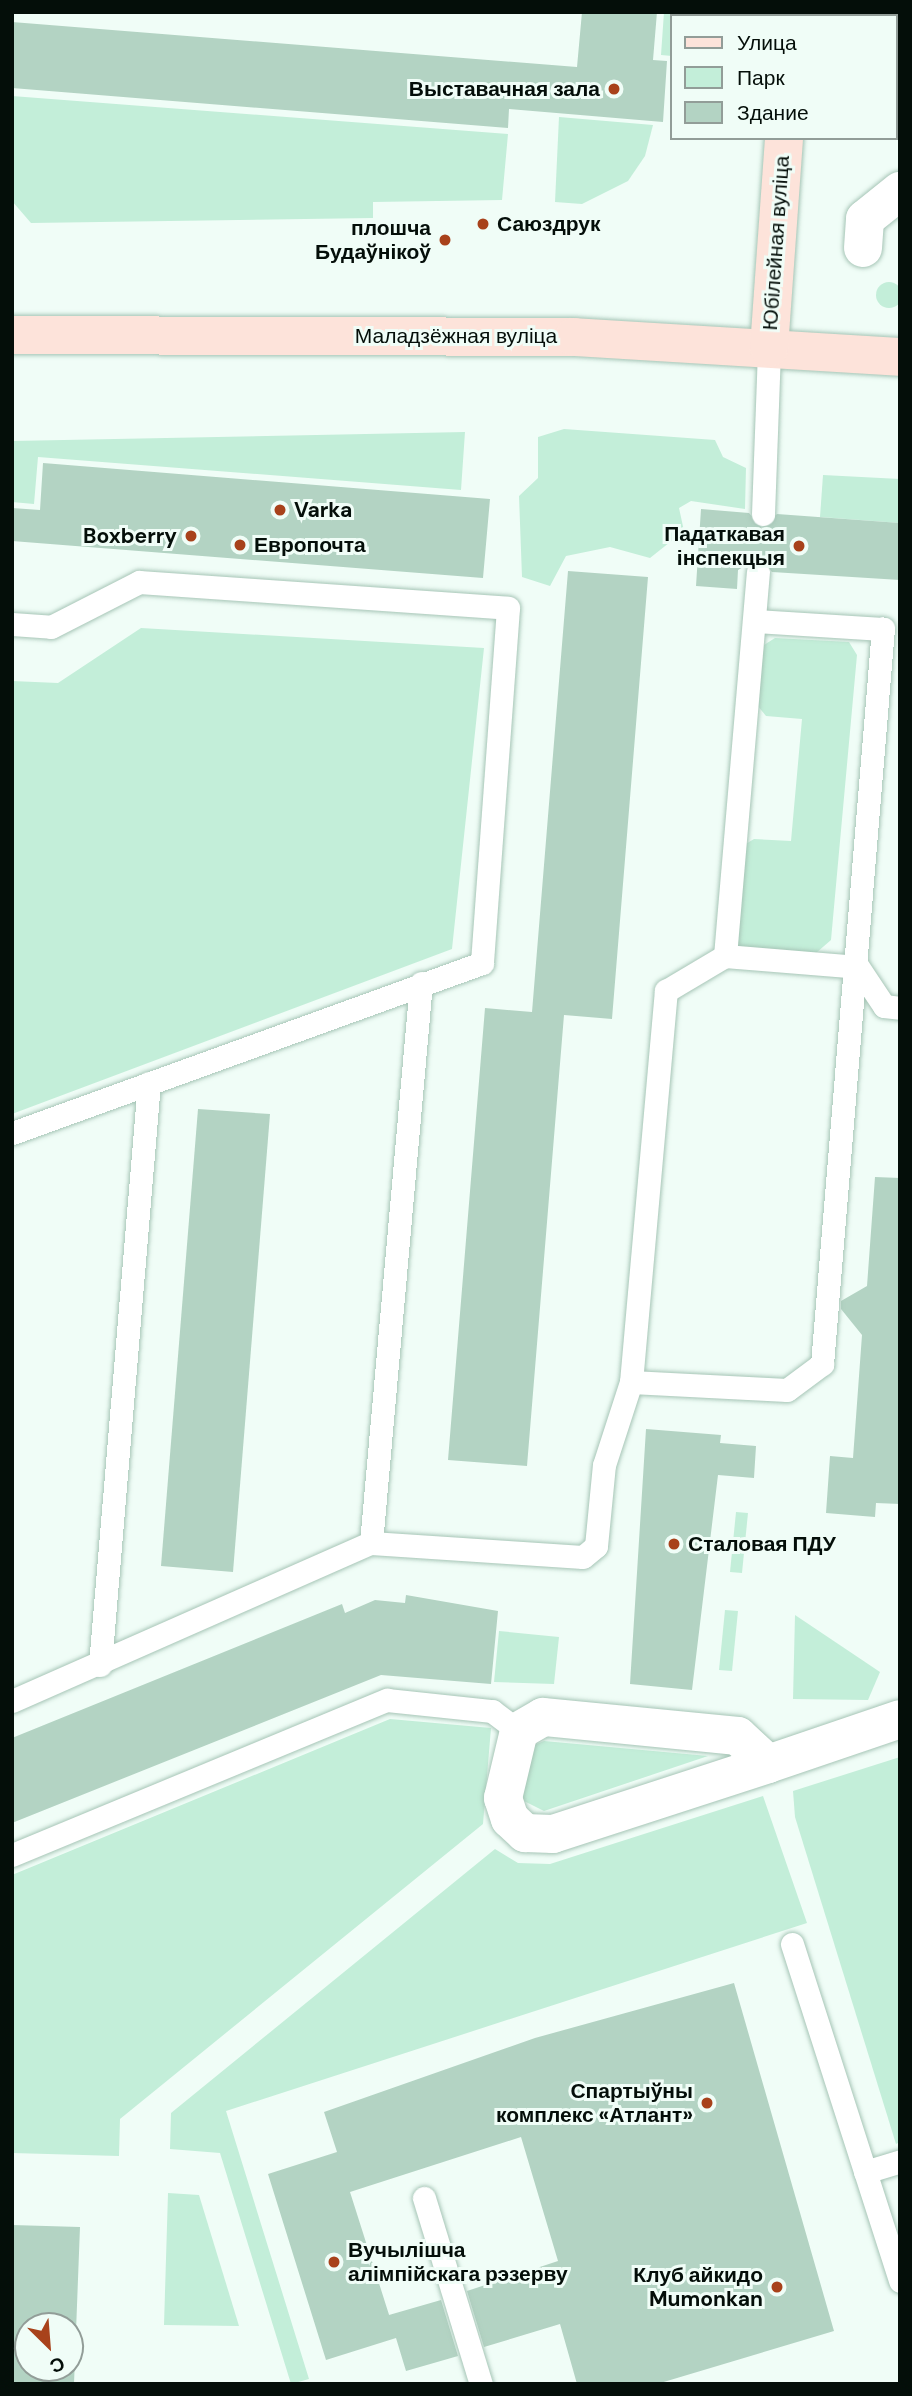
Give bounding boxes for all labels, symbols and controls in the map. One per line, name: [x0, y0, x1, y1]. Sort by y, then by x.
legend: [670, 14, 898, 140]
text: Улица: [737, 29, 797, 57]
text: Парк: [737, 64, 785, 92]
place label: Выставачная зала: [409, 76, 600, 102]
marker: Выставачная зала: [606, 81, 622, 97]
text: Здание: [737, 99, 809, 127]
street label: Юбілейная вуліца: [757, 155, 795, 331]
place label: Саюздрук: [497, 211, 601, 237]
place label: плошча Будаўнікоў: [315, 215, 431, 265]
marker: Саюздрук: [475, 216, 491, 232]
marker: плошча Будаўнікоў: [437, 232, 453, 248]
street label: Маладзёжная вуліца: [355, 323, 557, 349]
place label: Varka: [294, 497, 352, 523]
marker: Varka: [272, 502, 288, 518]
place label: Падаткавая інспекцыя: [664, 521, 785, 571]
place label: Boxberry: [83, 523, 177, 549]
marker: Boxberry: [183, 528, 199, 544]
place label: Европочта: [254, 532, 366, 558]
marker: Европочта: [232, 537, 248, 553]
marker: Падаткавая інспекцыя: [791, 538, 807, 554]
place label: Сталовая ПДУ: [688, 1531, 836, 1557]
marker: Сталовая ПДУ: [666, 1536, 682, 1552]
place label: Спартыўны комплекс «Атлант»: [496, 2078, 693, 2128]
marker: Спартыўны комплекс «Атлант»: [699, 2095, 715, 2111]
place label: Вучылішча алімпійскага рэзерву: [348, 2237, 568, 2287]
marker: Вучылішча алімпійскага рэзерву: [326, 2254, 342, 2270]
place label: Клуб айкидо Mumonkan: [633, 2262, 763, 2312]
marker: Клуб айкидо Mumonkan: [769, 2279, 785, 2295]
north arrow: [14, 2312, 84, 2382]
text: С: [46, 2350, 69, 2379]

